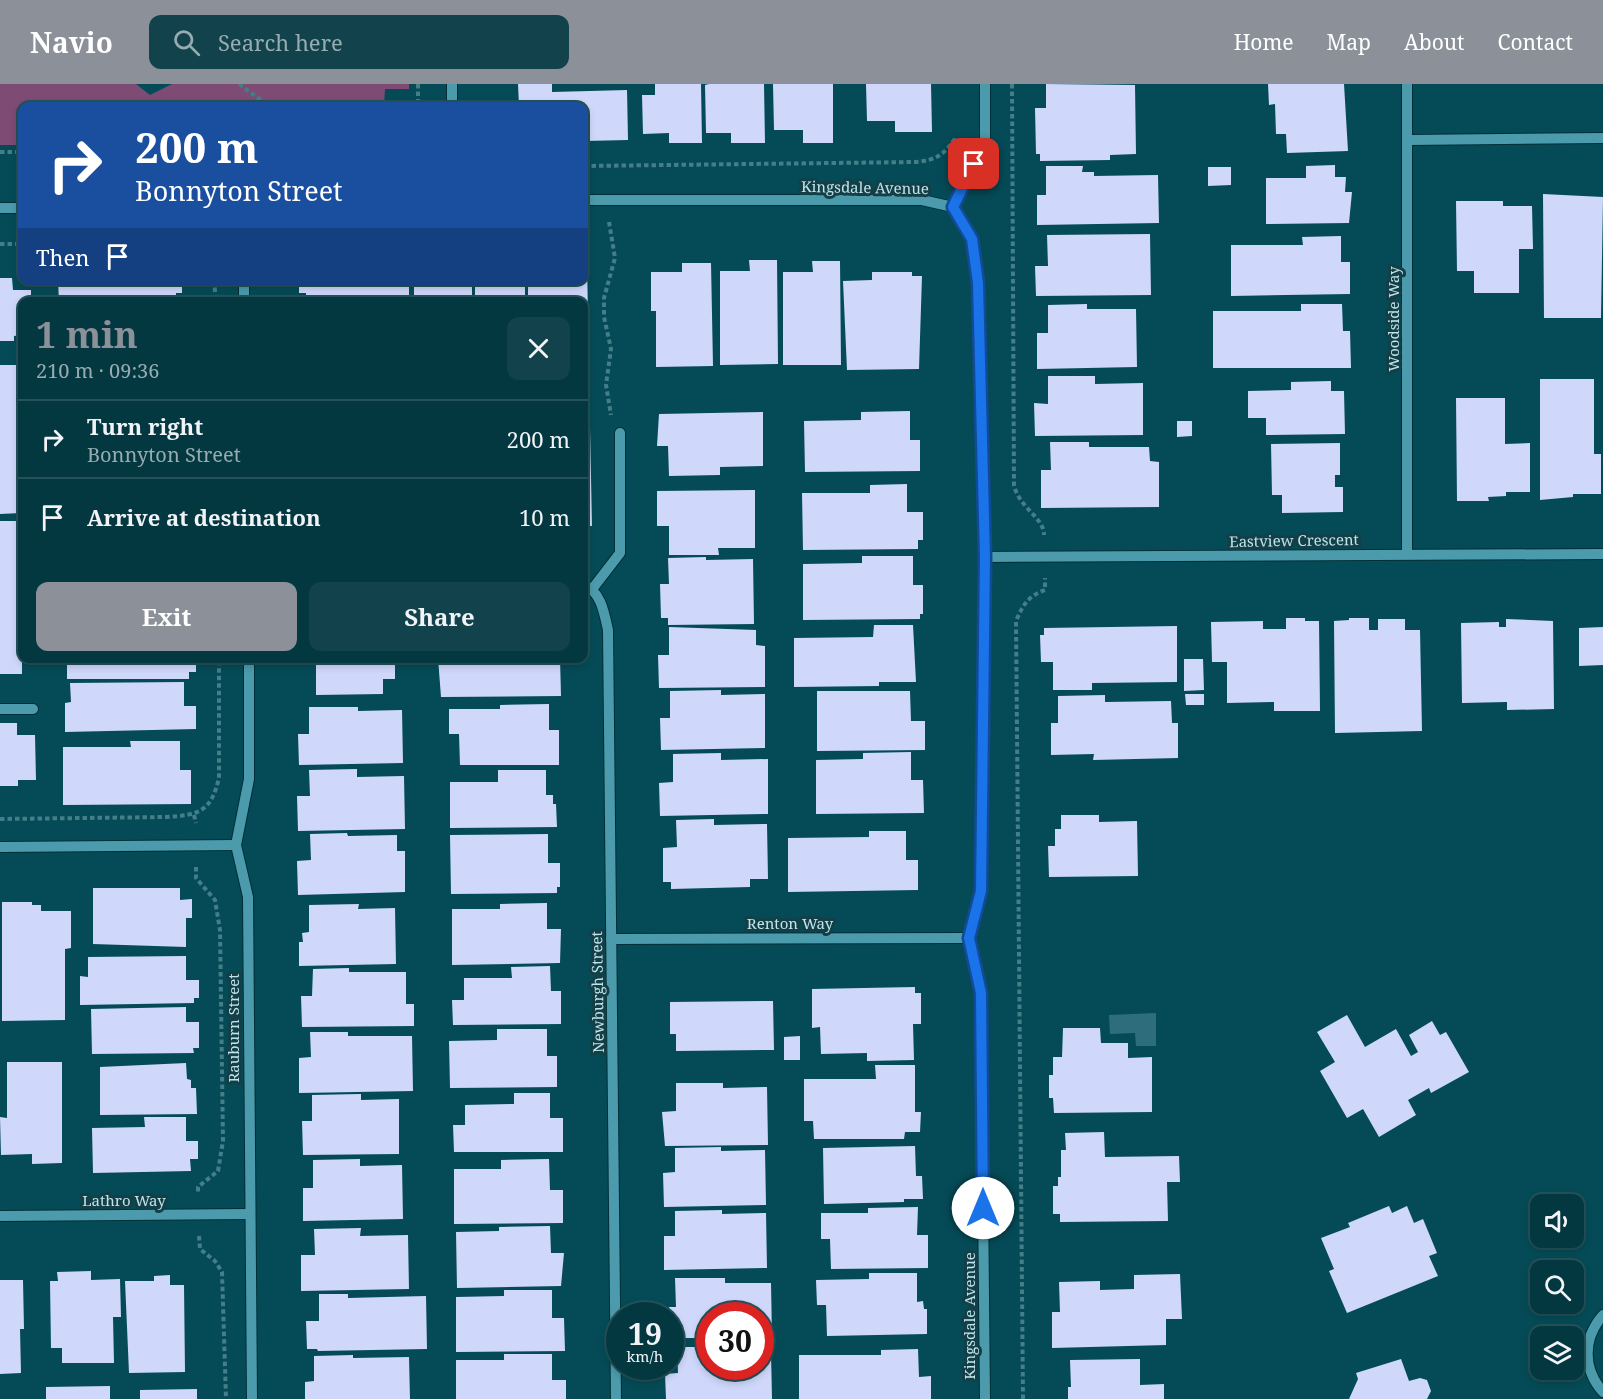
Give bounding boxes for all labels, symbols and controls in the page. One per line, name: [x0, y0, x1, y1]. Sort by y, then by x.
search box: [149, 15, 569, 69]
text: Navio: [30, 23, 113, 61]
icon: search: [170, 26, 203, 59]
text: Search here: [218, 27, 343, 57]
text: Home: [1234, 28, 1294, 56]
text: Map: [1327, 28, 1371, 56]
text: About: [1404, 28, 1465, 56]
text: Contact: [1498, 28, 1573, 56]
text: 200 m: [135, 118, 259, 175]
icon: right: [36, 126, 114, 204]
pin: [948, 138, 999, 189]
icon: arrive: [957, 147, 990, 180]
text: Bonnyton Street: [135, 172, 343, 209]
street label: Kingsdale Avenue: [801, 176, 929, 198]
icon: arrive: [101, 240, 134, 273]
text: Then: [36, 242, 89, 272]
street label: Woodside Way: [1383, 266, 1403, 372]
text: 1 min: [36, 310, 138, 359]
button: close: [507, 317, 570, 380]
text: 210 m · 09:36: [36, 357, 159, 384]
text: Turn right: [87, 411, 203, 441]
icon: right: [36, 423, 69, 456]
text: 200 m: [507, 424, 570, 454]
text: Bonnyton Street: [87, 441, 241, 468]
icon: arrive: [36, 501, 69, 534]
text: Arrive at destination: [87, 502, 321, 532]
text: 10 m: [519, 502, 570, 532]
street label: Eastview Crescent: [1229, 529, 1359, 551]
button: Exit: [36, 582, 297, 651]
button: Share: [309, 582, 570, 651]
street label: Renton Way: [747, 913, 834, 933]
street label: Newburgh Street: [586, 931, 608, 1053]
street label: Rauburn Street: [223, 973, 243, 1083]
position arrow: [951, 1176, 1015, 1240]
street label: Lathro Way: [82, 1190, 166, 1210]
map controls: [1530, 1194, 1584, 1380]
button: sound: [1530, 1194, 1584, 1248]
street label: Kingsdale Avenue: [959, 1252, 979, 1380]
button: search: [1530, 1260, 1584, 1314]
speed limit sign: 30: [696, 1302, 774, 1380]
text: 19: [628, 1313, 662, 1354]
button: layers: [1530, 1326, 1584, 1380]
text: km/h: [627, 1346, 663, 1366]

